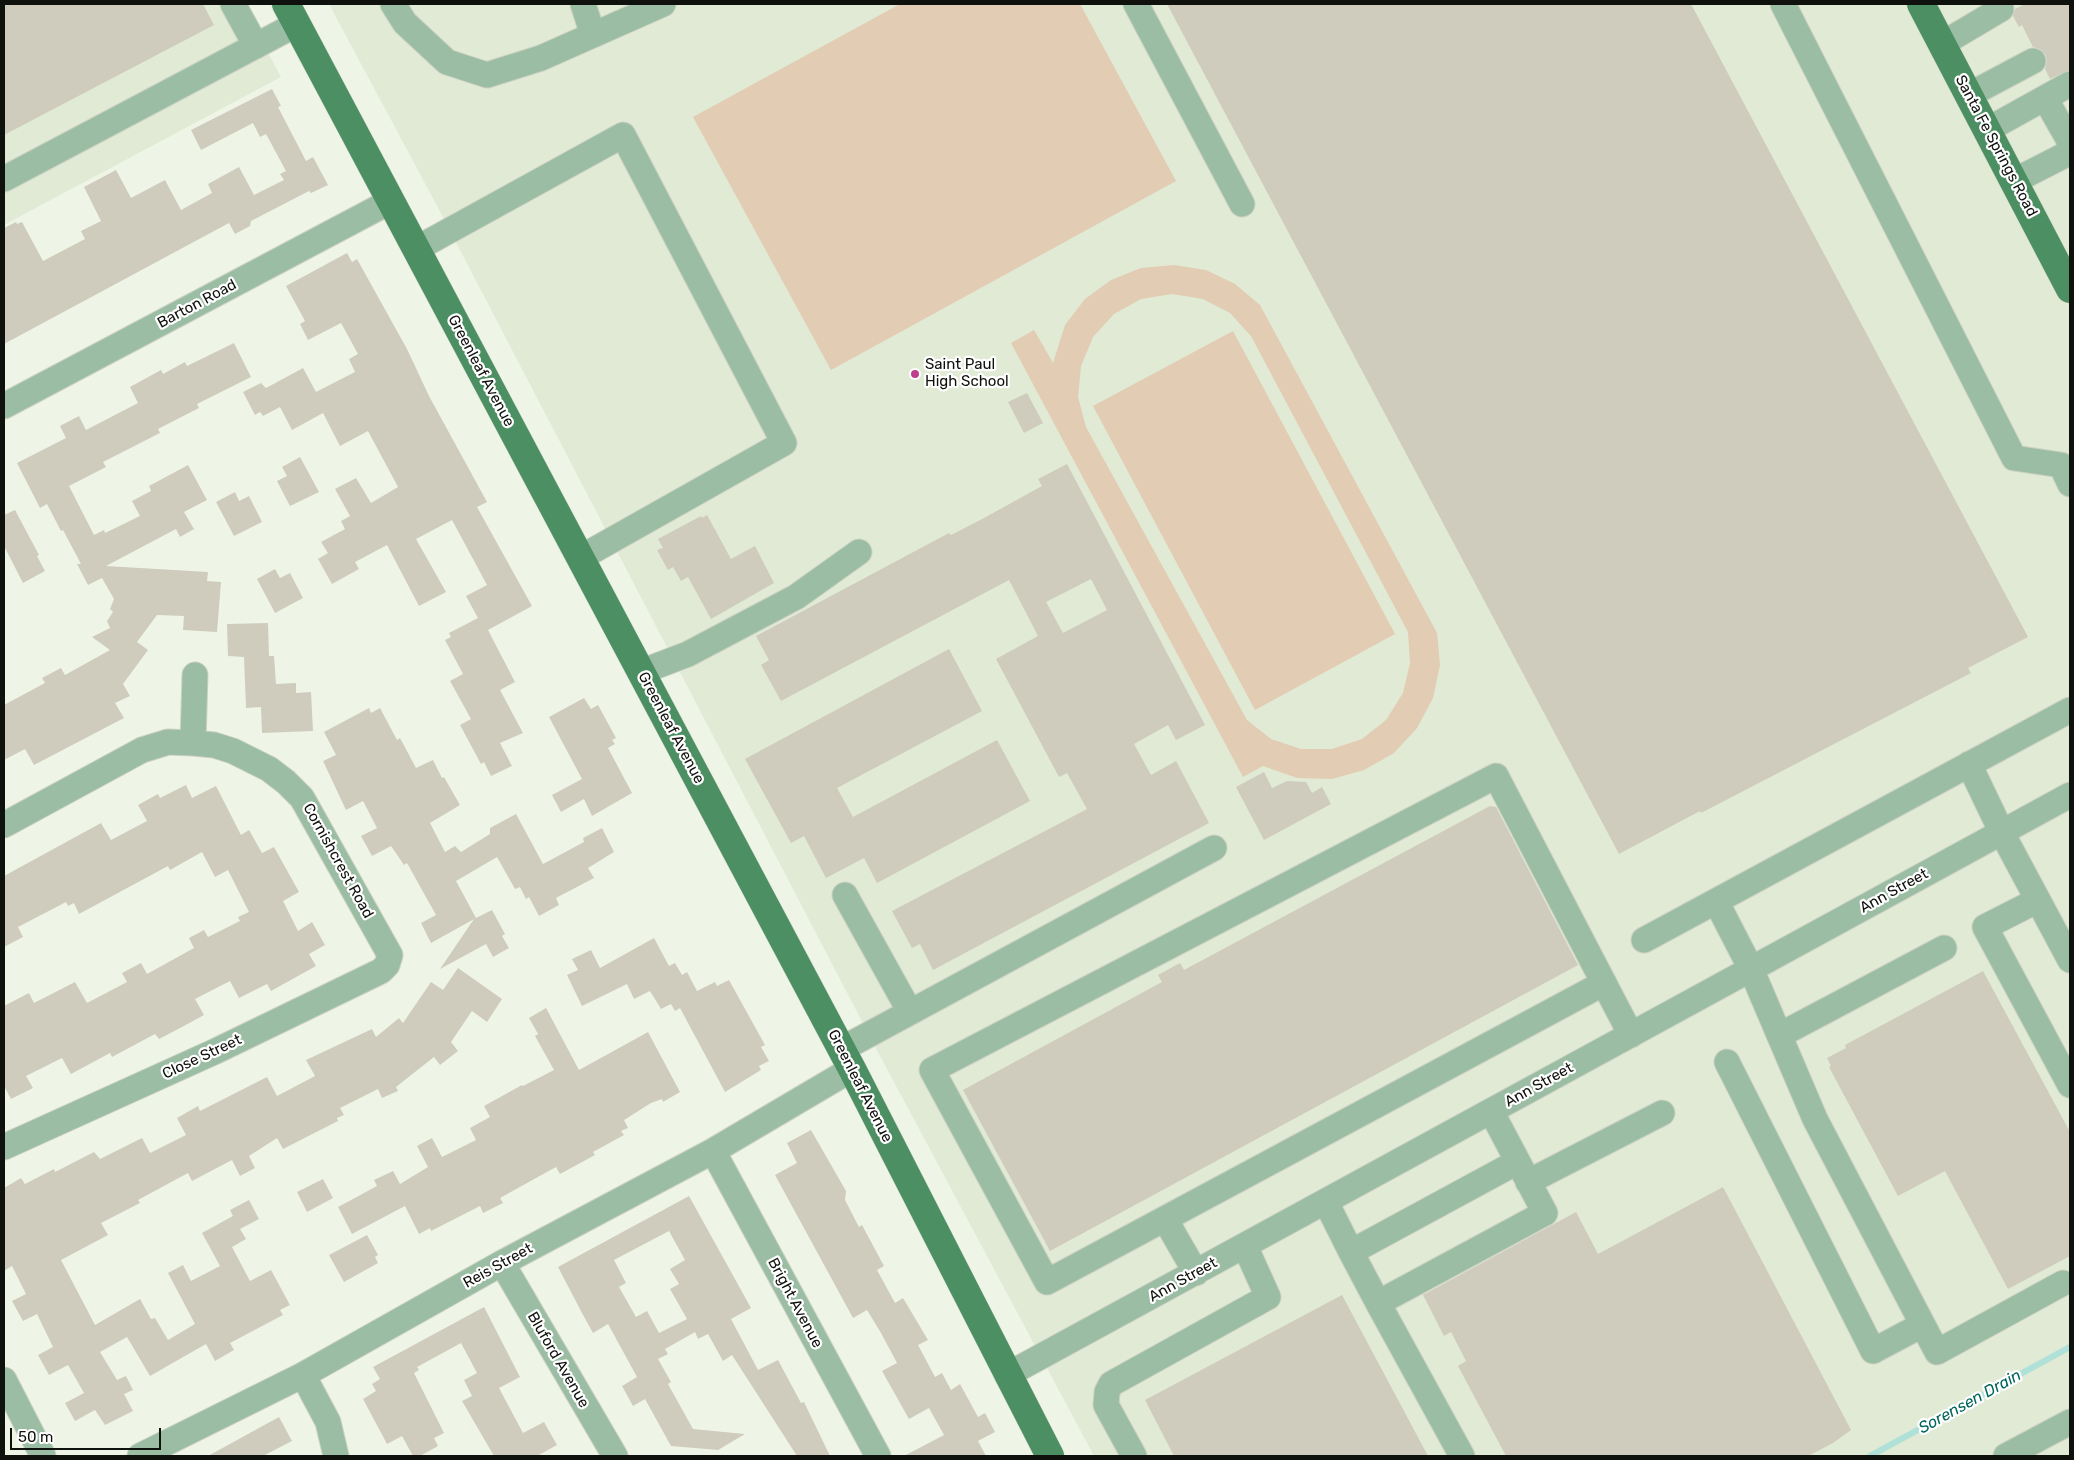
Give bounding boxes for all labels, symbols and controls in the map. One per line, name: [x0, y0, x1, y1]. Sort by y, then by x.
street label: Santa Fe Springs Road: [1951, 72, 2041, 220]
street label: Barton Road: [154, 276, 240, 332]
street label: Greenleaf Avenue: [444, 312, 518, 430]
place label: Saint Paul High School: [925, 356, 1009, 391]
marker: Saint Paul High School: [909, 368, 921, 380]
street label: Greenleaf Avenue: [634, 669, 708, 787]
street label: Cornishcrest Road: [299, 800, 377, 922]
street label: Ann Street: [1857, 865, 1931, 917]
street label: Greenleaf Avenue: [824, 1027, 896, 1145]
street label: Close Street: [160, 1031, 244, 1083]
street label: Ann Street: [1502, 1059, 1576, 1111]
street label: Reis Street: [460, 1240, 536, 1292]
street label: Ann Street: [1146, 1254, 1220, 1306]
street label: Bright Avenue: [764, 1255, 826, 1351]
street label: Bluford Avenue: [523, 1309, 593, 1411]
water label: Sorensen Drain: [1915, 1366, 2025, 1438]
scale bar: [12, 1418, 164, 1450]
text: 50 m: [18, 1428, 53, 1446]

